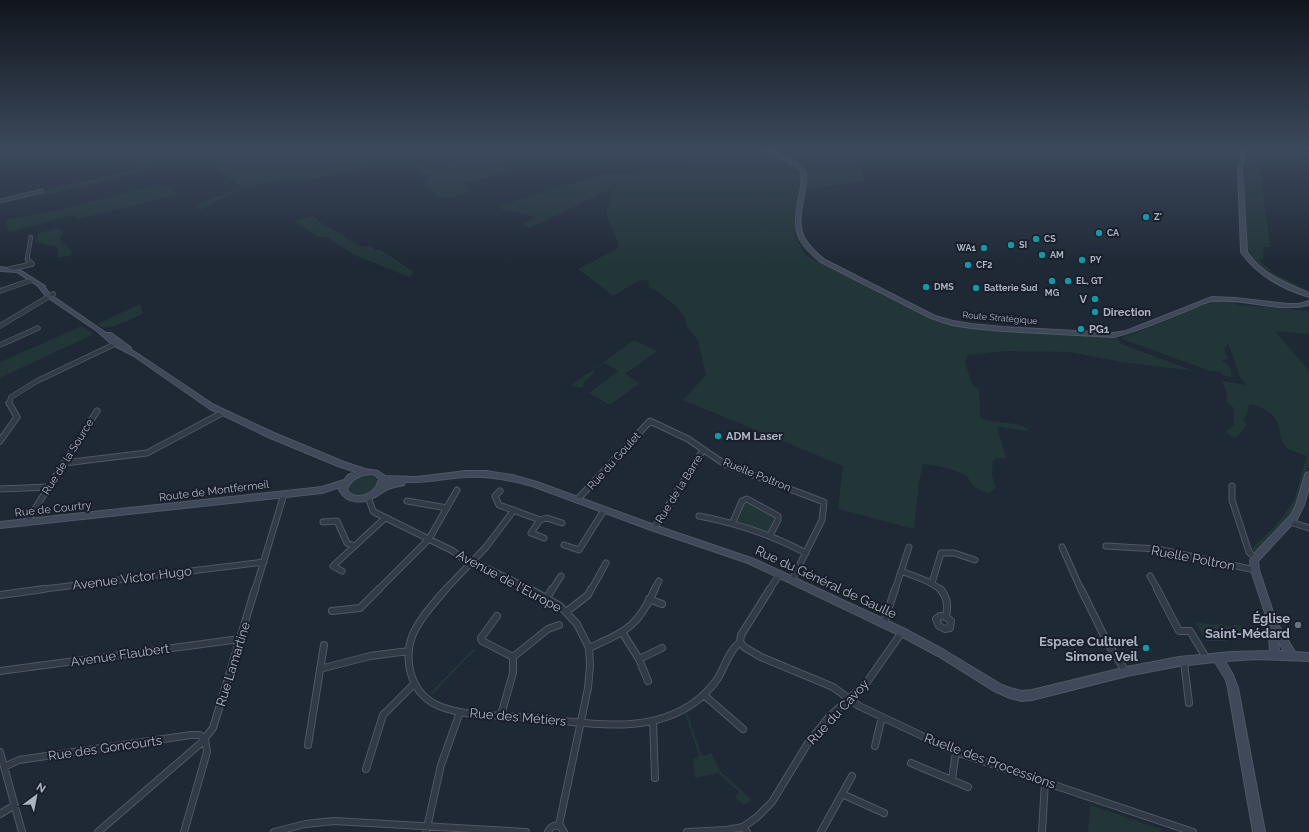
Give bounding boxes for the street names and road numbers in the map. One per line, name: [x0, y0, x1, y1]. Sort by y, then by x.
street label: Route Stratégique: [962, 310, 1039, 326]
street label: Rue de la Source: [40, 416, 97, 497]
street label: Rue du Goulet: [585, 429, 643, 493]
street label: Rue de la Barre: [653, 452, 705, 526]
street label: Ruelle Poltron: [721, 455, 793, 495]
street label: Route de Montfermeil: [158, 478, 270, 504]
street label: Rue de Courtry: [14, 499, 92, 519]
street label: Rue du Général de Gaulle: [753, 543, 899, 622]
street label: Ruelle Poltron: [1150, 543, 1236, 573]
street label: Avenue de l'Europe: [454, 547, 565, 615]
street label: Avenue Victor Hugo: [72, 563, 193, 593]
street label: Rue Lamartine: [213, 620, 253, 708]
street label: Avenue Flaubert: [70, 641, 171, 669]
street label: Rue du Cavoy: [804, 676, 872, 748]
street label: Rue des Métiers: [469, 705, 567, 729]
street label: Ruelle des Processions: [922, 730, 1058, 792]
street label: Rue des Goncourts: [47, 733, 163, 763]

